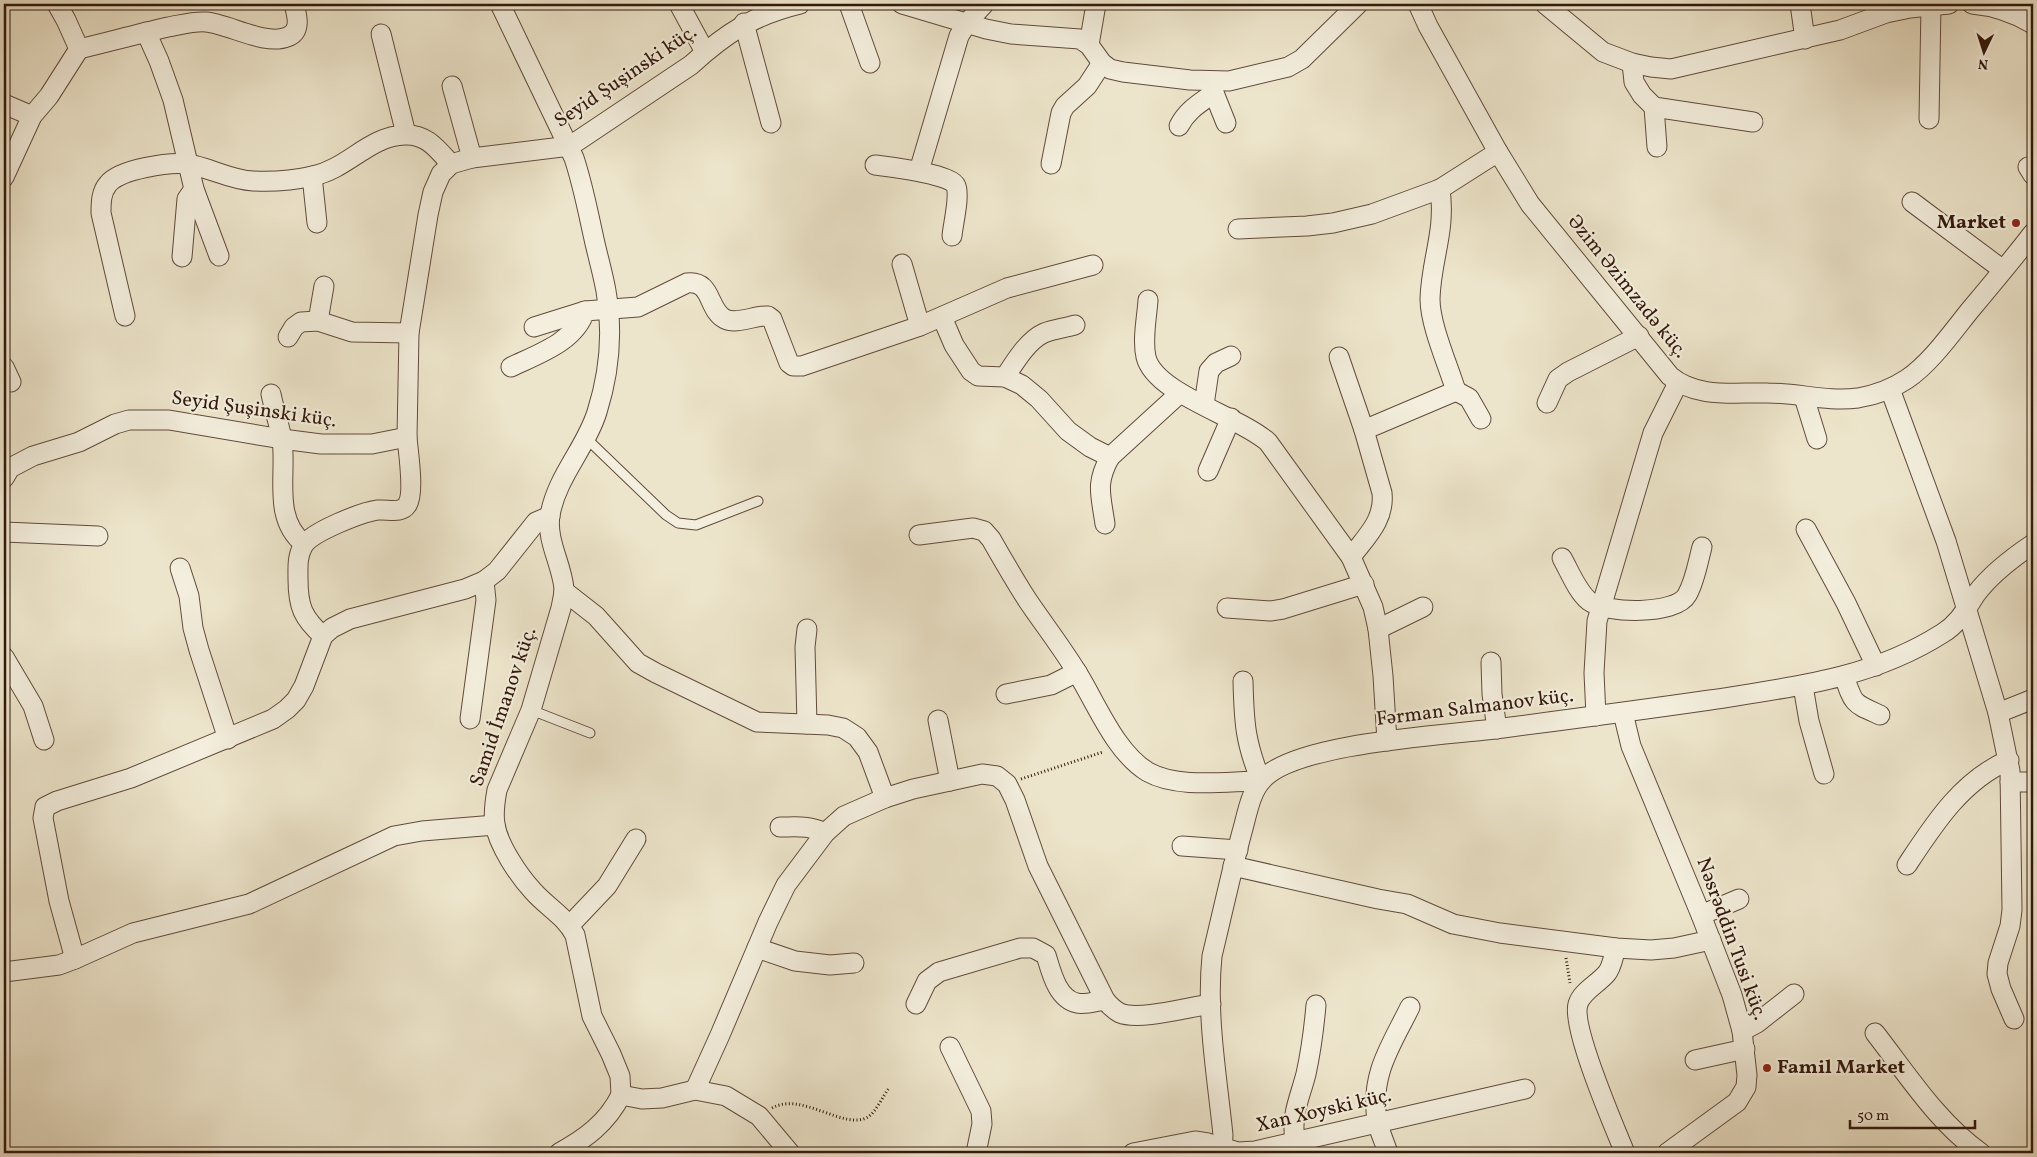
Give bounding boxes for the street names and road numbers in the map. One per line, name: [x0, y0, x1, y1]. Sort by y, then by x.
street label: Seyid Şuşinski küç.: [549, 19, 703, 135]
street label: Əzim Əzimzadə küç.: [1560, 209, 1694, 365]
street label: Seyid Şuşinski küç.: [170, 385, 338, 435]
street label: Samid İmanov küç.: [464, 624, 544, 790]
street label: Fərman Salmanov küç.: [1375, 682, 1575, 734]
street label: Nəsrəddin Tusi küç.: [1689, 854, 1773, 1024]
street label: Xan Xoyski küç.: [1254, 1082, 1394, 1140]

